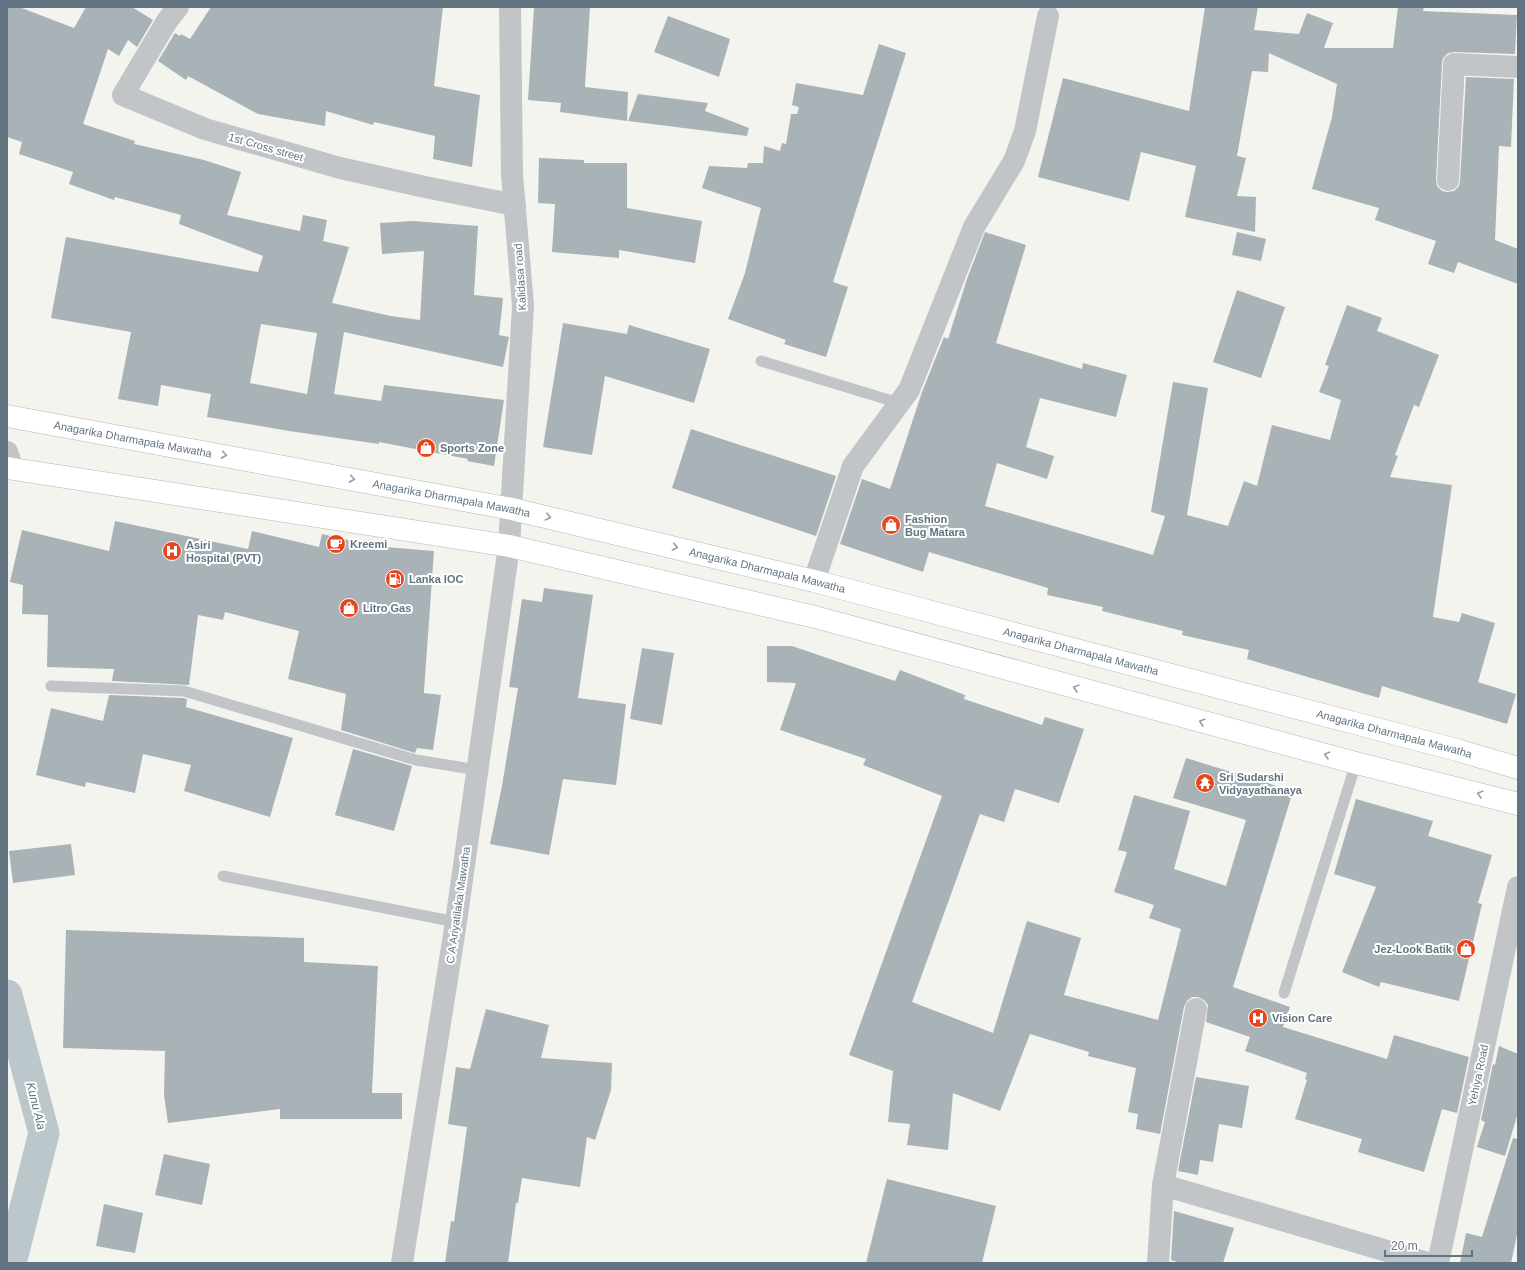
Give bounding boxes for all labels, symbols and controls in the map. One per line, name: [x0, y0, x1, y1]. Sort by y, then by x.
street label: 1st Cross street: [227, 131, 305, 163]
street label: Kalidasa road: [512, 243, 528, 311]
street label: Anagarika Dharmapala Mawatha: [53, 419, 214, 460]
shop icon: Sports Zone: [415, 437, 437, 459]
place label: Sports Zone: [440, 442, 504, 454]
one-way arrow: [221, 450, 228, 459]
one-way arrow: [349, 474, 355, 483]
street label: Anagarika Dharmapala Mawatha: [372, 477, 532, 519]
one-way arrow: [545, 513, 552, 521]
place label: Fashion Bug Matara: [905, 513, 966, 538]
shop icon: Fashion Bug Matara: [880, 514, 902, 536]
cafe icon: Kreemi: [325, 533, 347, 555]
place label: Kreemi: [350, 538, 387, 550]
place label: Asiri Hospital (PVT): [186, 539, 262, 564]
hospital icon: Asiri Hospital (PVT): [161, 540, 183, 562]
one-way arrow: [672, 543, 678, 551]
street label: Anagarika Dharmapala Mawatha: [688, 545, 848, 595]
fuel station icon: Lanka IOC: [384, 568, 406, 590]
place label: Lanka IOC: [409, 573, 463, 585]
shop icon: Litro Gas: [338, 597, 360, 619]
place label: Litro Gas: [363, 602, 411, 614]
street label: Anagarika Dharmapala Mawatha: [1002, 625, 1161, 678]
one-way arrow: [1073, 684, 1079, 692]
street label: Anagarika Dharmapala Mawatha: [1315, 707, 1474, 760]
one-way arrow: [1198, 718, 1205, 726]
one-way arrow: [1324, 752, 1330, 760]
place label: Sri Sudarshi Vidyayathanaya: [1219, 771, 1303, 796]
temple icon: Sri Sudarshi Vidyayathanaya: [1194, 772, 1216, 794]
one-way arrow: [1477, 790, 1484, 799]
street label: C A Ariyatilaka Mawatha: [444, 845, 472, 964]
shop icon: Jez-Look Batik: [1455, 938, 1477, 960]
place label: Jez-Look Batik: [1374, 943, 1453, 955]
hospital icon: Vision Care: [1247, 1007, 1269, 1029]
place label: Vision Care: [1272, 1012, 1332, 1024]
street label: Yehiya Road: [1466, 1043, 1490, 1107]
water label: Kunu Ala: [23, 1081, 49, 1131]
scale bar: [1385, 1232, 1472, 1258]
text: 20 m: [1391, 1239, 1418, 1253]

